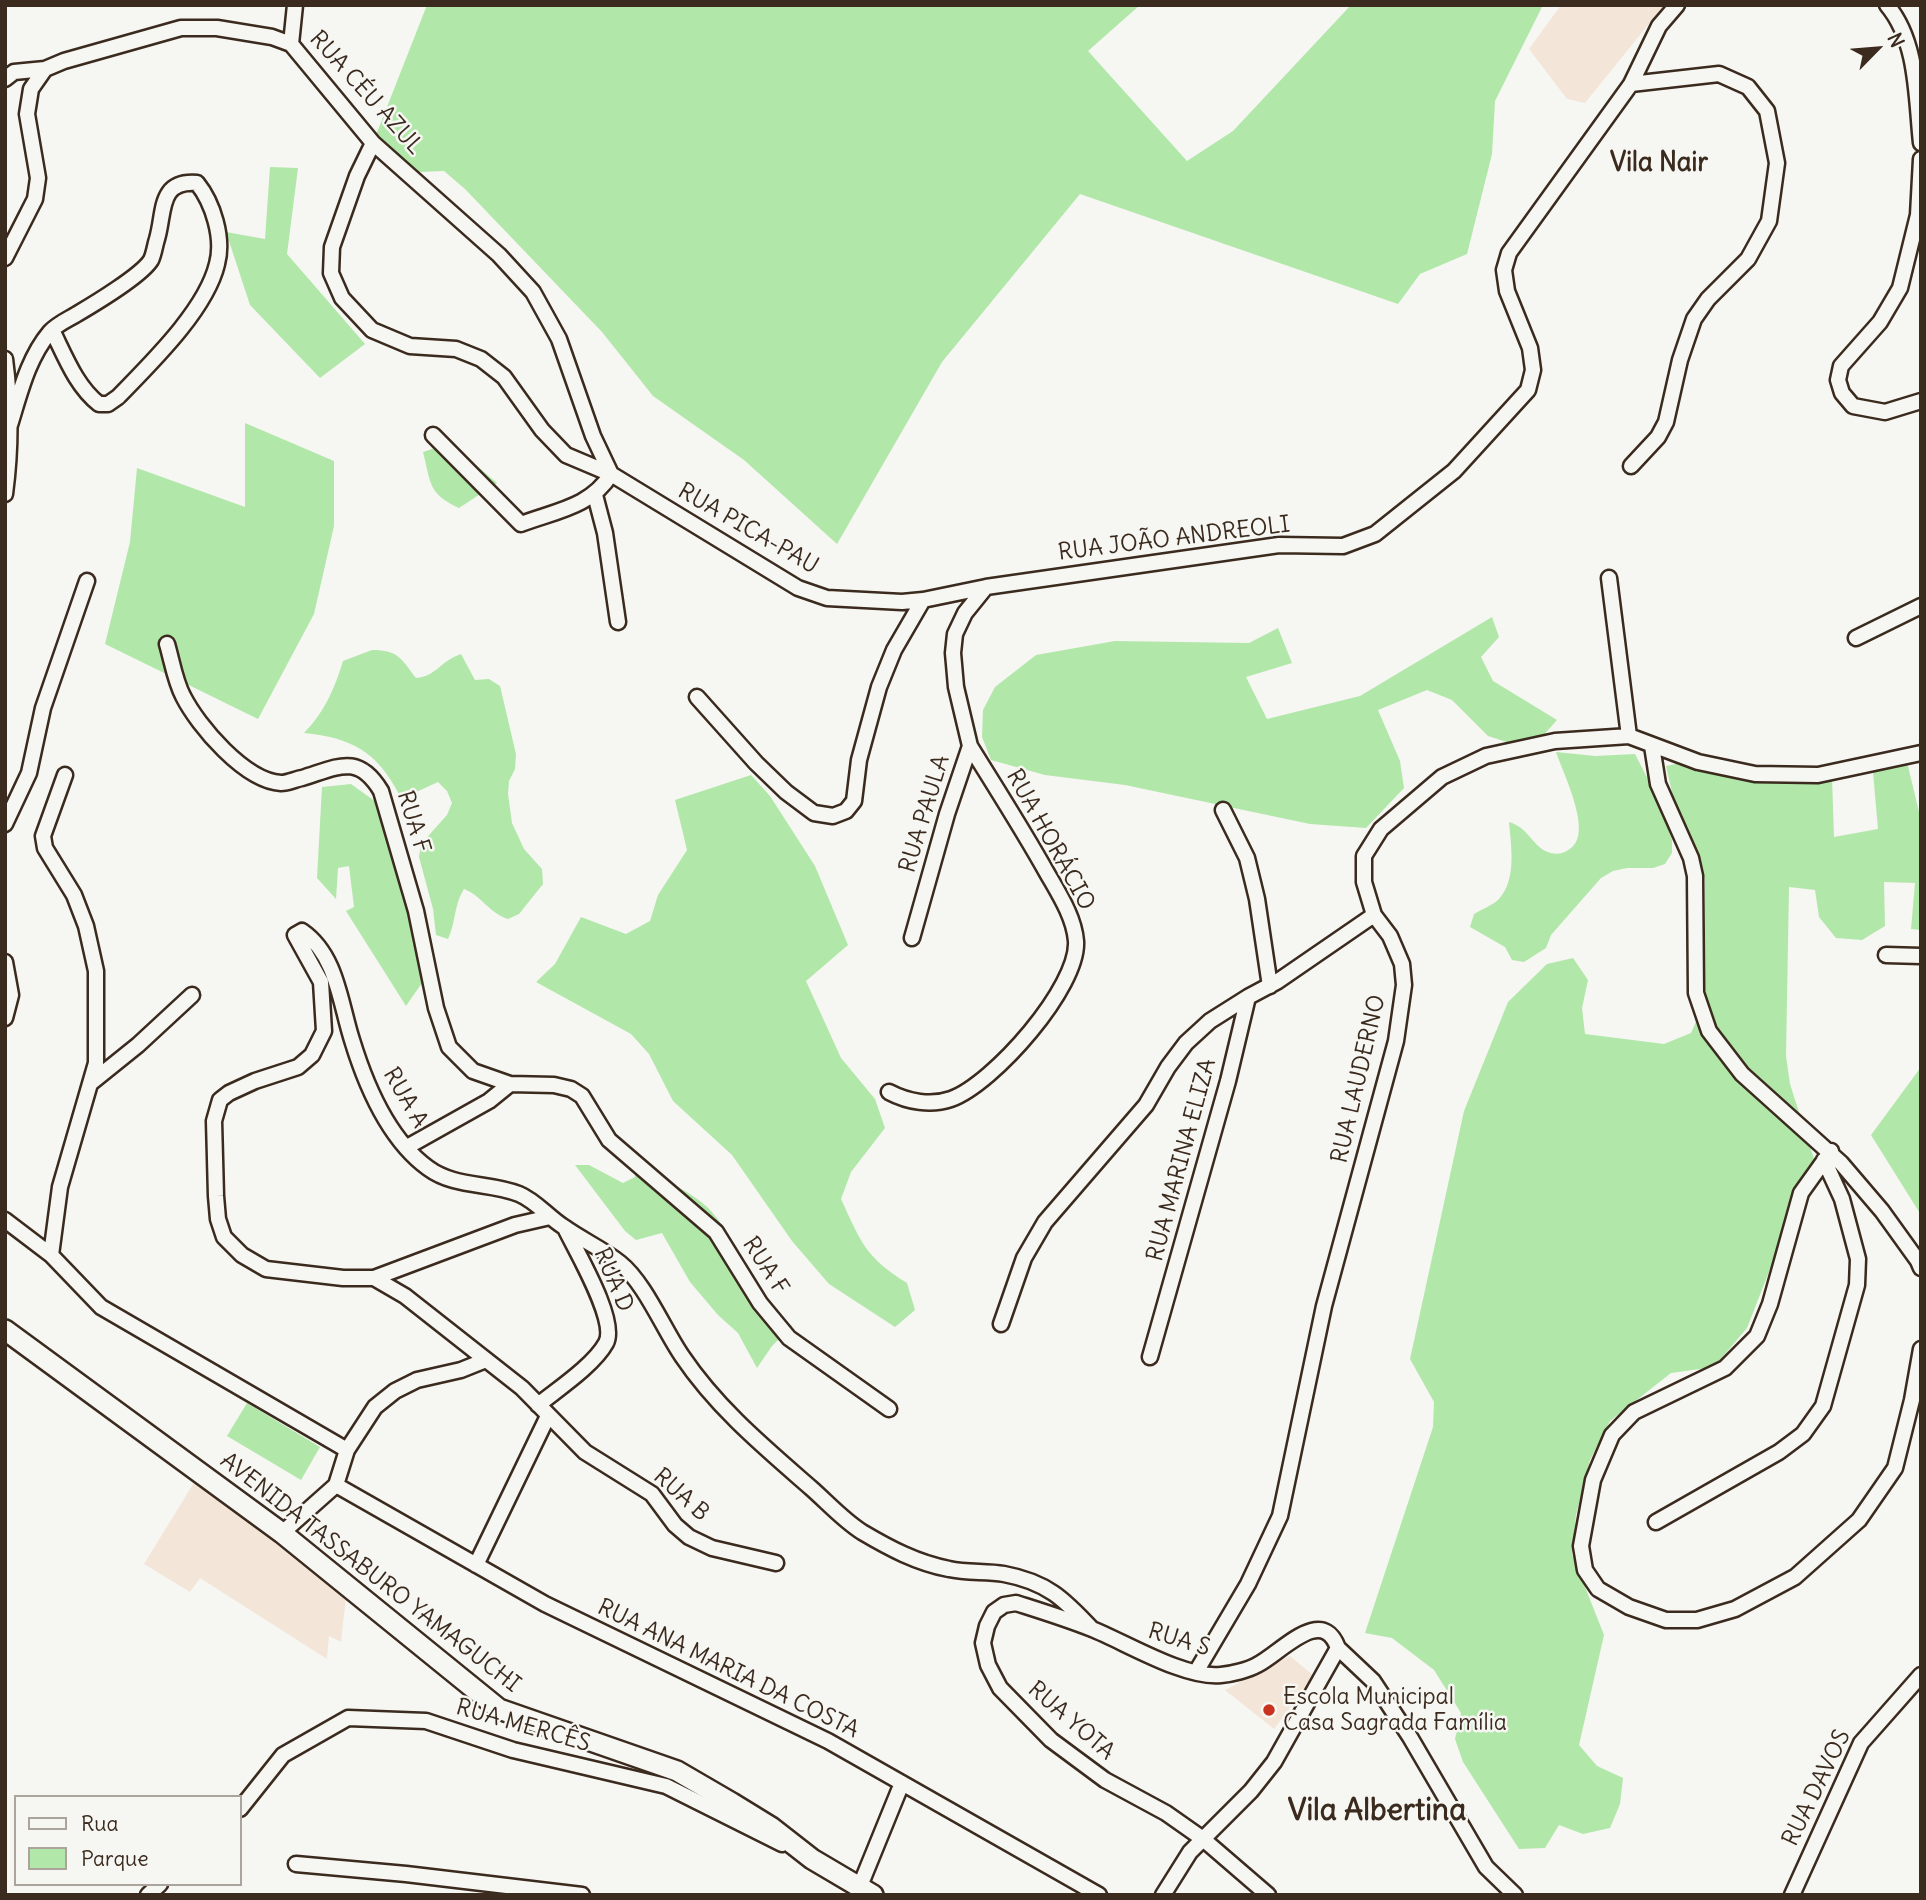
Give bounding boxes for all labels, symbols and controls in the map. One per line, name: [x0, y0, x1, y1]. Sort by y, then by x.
north arrow: [1842, 14, 1912, 84]
street label: RUA CÉU AZUL: [303, 26, 429, 160]
text: N: [1882, 29, 1910, 51]
district label: Vila Nair: [1610, 148, 1708, 180]
street label: RUA PICA-PAU: [673, 478, 823, 580]
street label: RUA JOÃO ANDREOLI: [1056, 511, 1292, 567]
street label: RUA PAULA: [894, 752, 956, 876]
street label: RUA HORÁCIO: [1000, 765, 1100, 915]
street label: RUA F: [391, 788, 435, 856]
street label: RUA LAUDERNO: [1326, 992, 1392, 1166]
street label: RUA MARINA ELIZA: [1142, 1056, 1222, 1264]
street label: RUA A: [377, 1063, 433, 1133]
street label: RUA F: [736, 1232, 794, 1300]
street label: RUA D: [587, 1244, 639, 1316]
street label: AVENIDA TASSABURO YAMAGUCHI: [215, 1447, 525, 1699]
street label: RUA B: [647, 1463, 715, 1527]
street label: RUA ANA MARIA DA COSTA: [593, 1594, 863, 1744]
street label: RUA S: [1145, 1618, 1213, 1662]
street label: RUA YOTA: [1022, 1676, 1120, 1766]
place label: Escola Municipal Casa Sagrada Família: [1283, 1683, 1507, 1737]
street label: RUA MERCÊS: [453, 1694, 593, 1758]
marker: Escola Municipal Casa Sagrada Família: [1261, 1702, 1277, 1718]
street label: RUA DAVOS: [1777, 1725, 1857, 1851]
district label: Vila Albertina: [1288, 1793, 1466, 1829]
legend: [14, 1795, 242, 1886]
text: Rua: [81, 1810, 118, 1837]
text: Parque: [81, 1845, 149, 1872]

